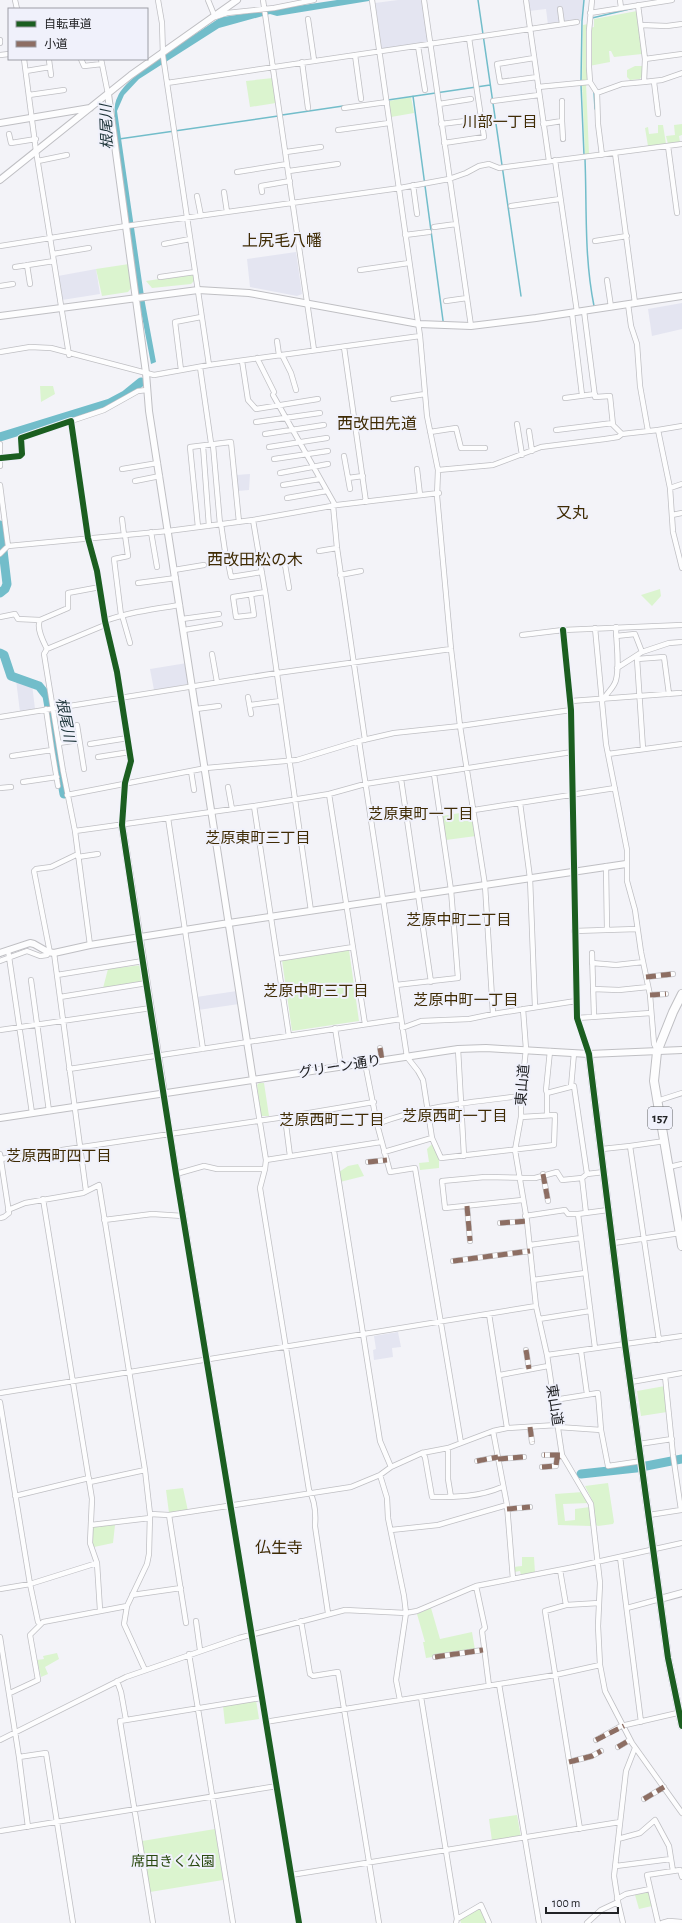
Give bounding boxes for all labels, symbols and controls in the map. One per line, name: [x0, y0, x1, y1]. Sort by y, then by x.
legend: [8, 8, 148, 60]
text: 自転車道: [44, 17, 92, 30]
text: 小道: [44, 37, 68, 50]
water label: 根尾川: [98, 102, 115, 150]
district label: 川部一丁目: [462, 114, 538, 130]
district label: 上尻毛八幡: [242, 232, 322, 249]
district label: 西改田先道: [337, 415, 417, 432]
district label: 又丸: [556, 505, 588, 521]
district label: 西改田松の木: [207, 551, 303, 568]
water label: 根尾川: [53, 696, 78, 745]
district label: 芝原東町一丁目: [368, 806, 474, 822]
district label: 芝原東町三丁目: [205, 830, 311, 846]
district label: 芝原中町二丁目: [406, 912, 512, 928]
district label: 芝原中町三丁目: [263, 983, 369, 999]
district label: 芝原中町一丁目: [413, 992, 519, 1008]
street label: グリーン通り: [298, 1053, 382, 1080]
street label: 東山道: [513, 1063, 532, 1107]
road number: 157: [648, 1107, 672, 1129]
district label: 芝原西町一丁目: [402, 1108, 508, 1124]
district label: 芝原西町二丁目: [279, 1112, 385, 1128]
district label: 芝原西町四丁目: [6, 1148, 112, 1164]
street label: 東山道: [544, 1383, 565, 1427]
district label: 仏生寺: [255, 1539, 303, 1556]
park label: 席田きく公園: [131, 1854, 215, 1869]
scale bar: [546, 1889, 618, 1915]
text: 100 m: [552, 1897, 580, 1909]

